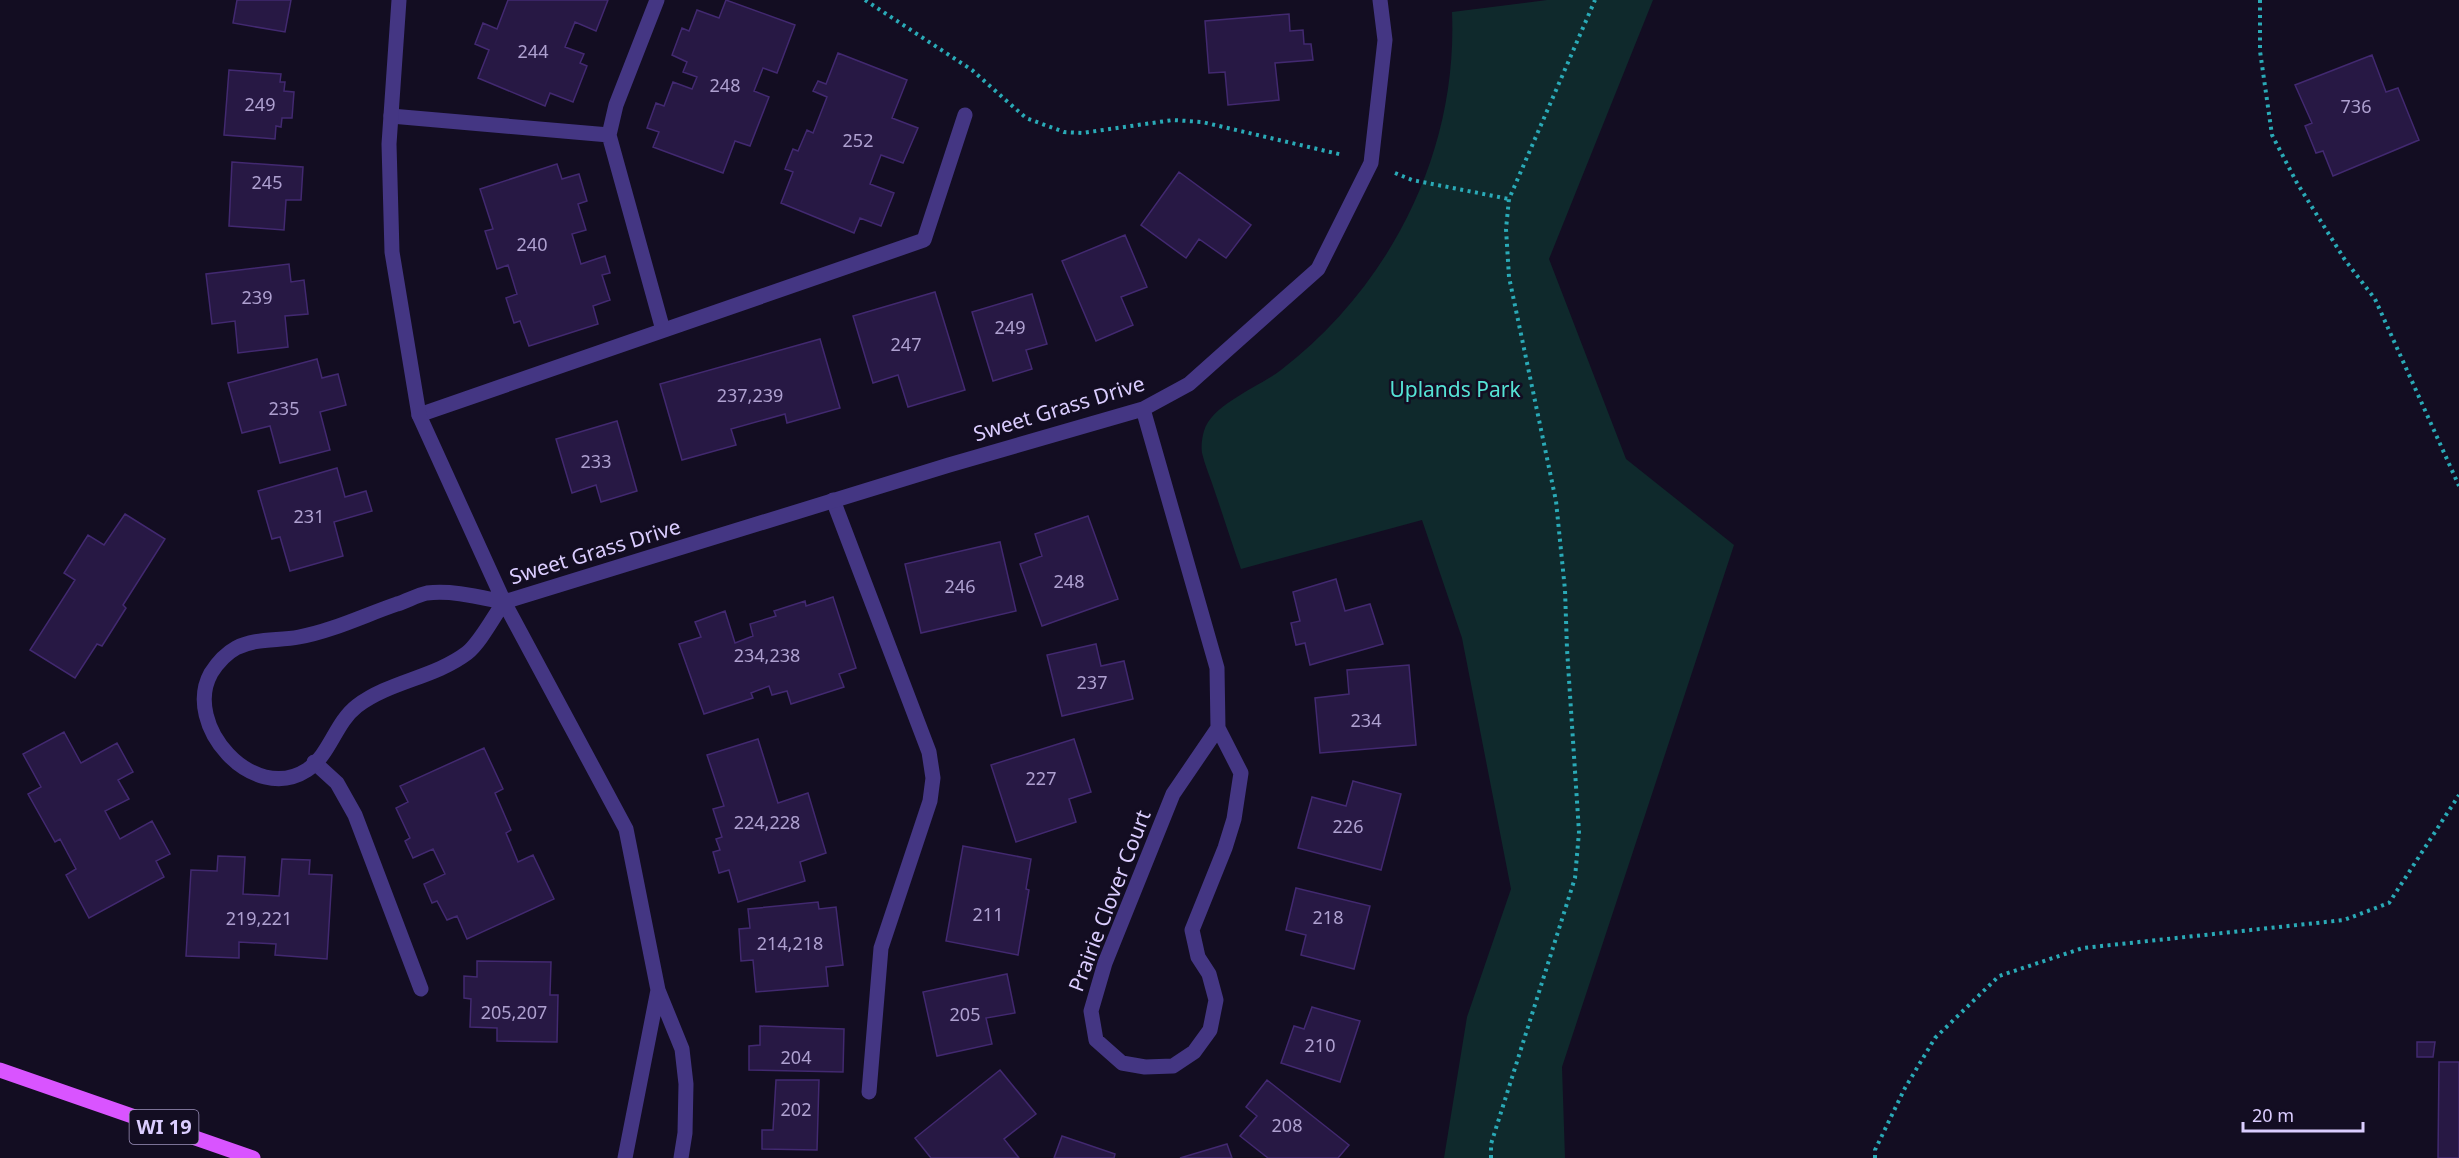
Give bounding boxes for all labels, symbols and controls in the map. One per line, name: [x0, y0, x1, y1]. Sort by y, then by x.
house number: 244: [518, 39, 548, 63]
house number: 248: [710, 73, 740, 97]
house number: 249: [245, 92, 275, 116]
house number: 736: [2341, 94, 2371, 118]
house number: 252: [843, 128, 873, 152]
house number: 245: [252, 170, 282, 194]
house number: 240: [517, 232, 547, 256]
house number: 239: [242, 285, 272, 309]
house number: 249: [995, 315, 1025, 339]
house number: 247: [891, 332, 921, 356]
street label: Sweet Grass Drive: [970, 369, 1148, 447]
park label: Uplands Park: [1389, 375, 1521, 403]
house number: 237,239: [717, 383, 783, 407]
house number: 235: [269, 396, 299, 420]
house number: 233: [581, 449, 611, 473]
house number: 231: [294, 504, 324, 528]
street label: Sweet Grass Drive: [506, 512, 684, 590]
house number: 248: [1054, 569, 1084, 593]
house number: 246: [945, 574, 975, 598]
house number: 234,238: [734, 643, 800, 667]
house number: 237: [1077, 670, 1107, 694]
house number: 234: [1351, 708, 1381, 732]
house number: 227: [1026, 766, 1056, 790]
street label: Prairie Clover Court: [1062, 805, 1157, 995]
house number: 224,228: [734, 810, 800, 834]
house number: 226: [1333, 814, 1363, 838]
house number: 211: [973, 902, 1003, 926]
house number: 218: [1313, 905, 1343, 929]
house number: 219,221: [226, 906, 292, 930]
house number: 214,218: [757, 931, 823, 955]
house number: 205,207: [481, 1000, 547, 1024]
house number: 205: [950, 1002, 980, 1026]
house number: 210: [1305, 1033, 1335, 1057]
house number: 204: [781, 1045, 811, 1069]
scale bar: [2243, 1095, 2363, 1133]
house number: 202: [781, 1097, 811, 1121]
text: 20 m: [2252, 1103, 2294, 1127]
road number: WI 19: [130, 1110, 198, 1144]
house number: 208: [1272, 1113, 1302, 1137]

